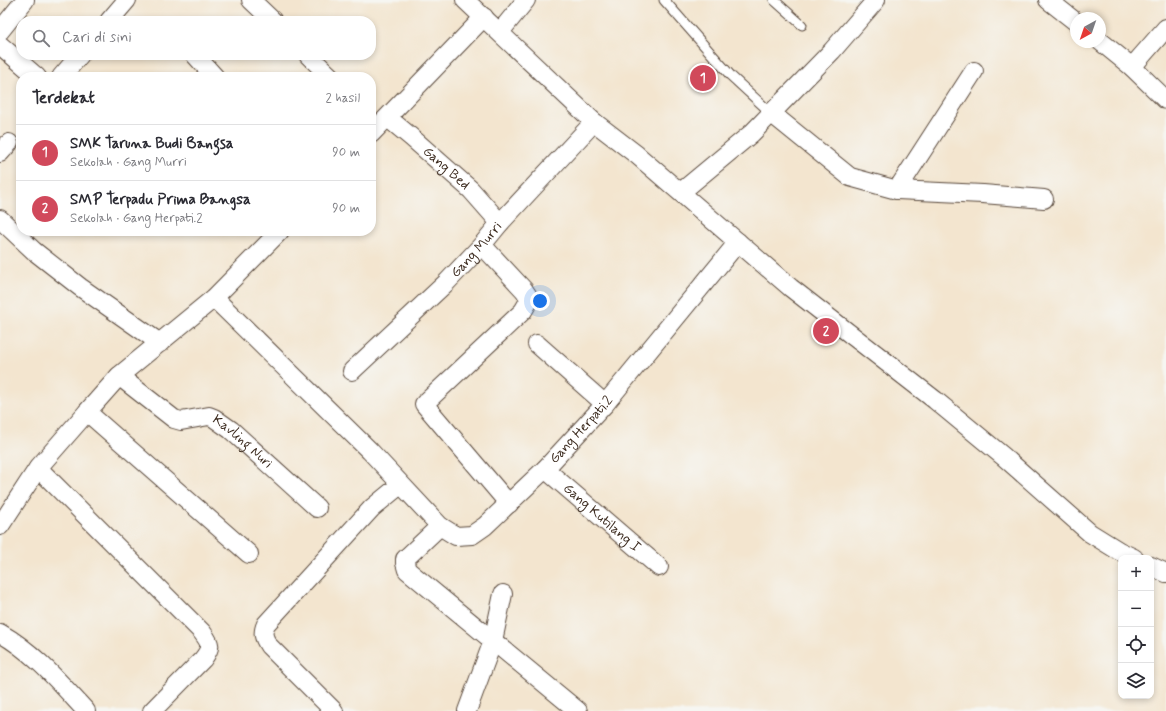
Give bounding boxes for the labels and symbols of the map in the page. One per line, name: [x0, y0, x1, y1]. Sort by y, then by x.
north arrow: [1070, 12, 1106, 48]
pin: 1: [690, 63, 716, 93]
street label: Gang Bed: [419, 143, 474, 194]
street label: Gang Murri: [447, 218, 506, 281]
your location: [530, 291, 550, 311]
pin: 2: [813, 316, 839, 346]
street label: Gang Herpati.2: [545, 392, 617, 467]
street label: Kavling Nuri: [209, 411, 276, 472]
street label: Gang Kutilang I: [559, 480, 644, 556]

